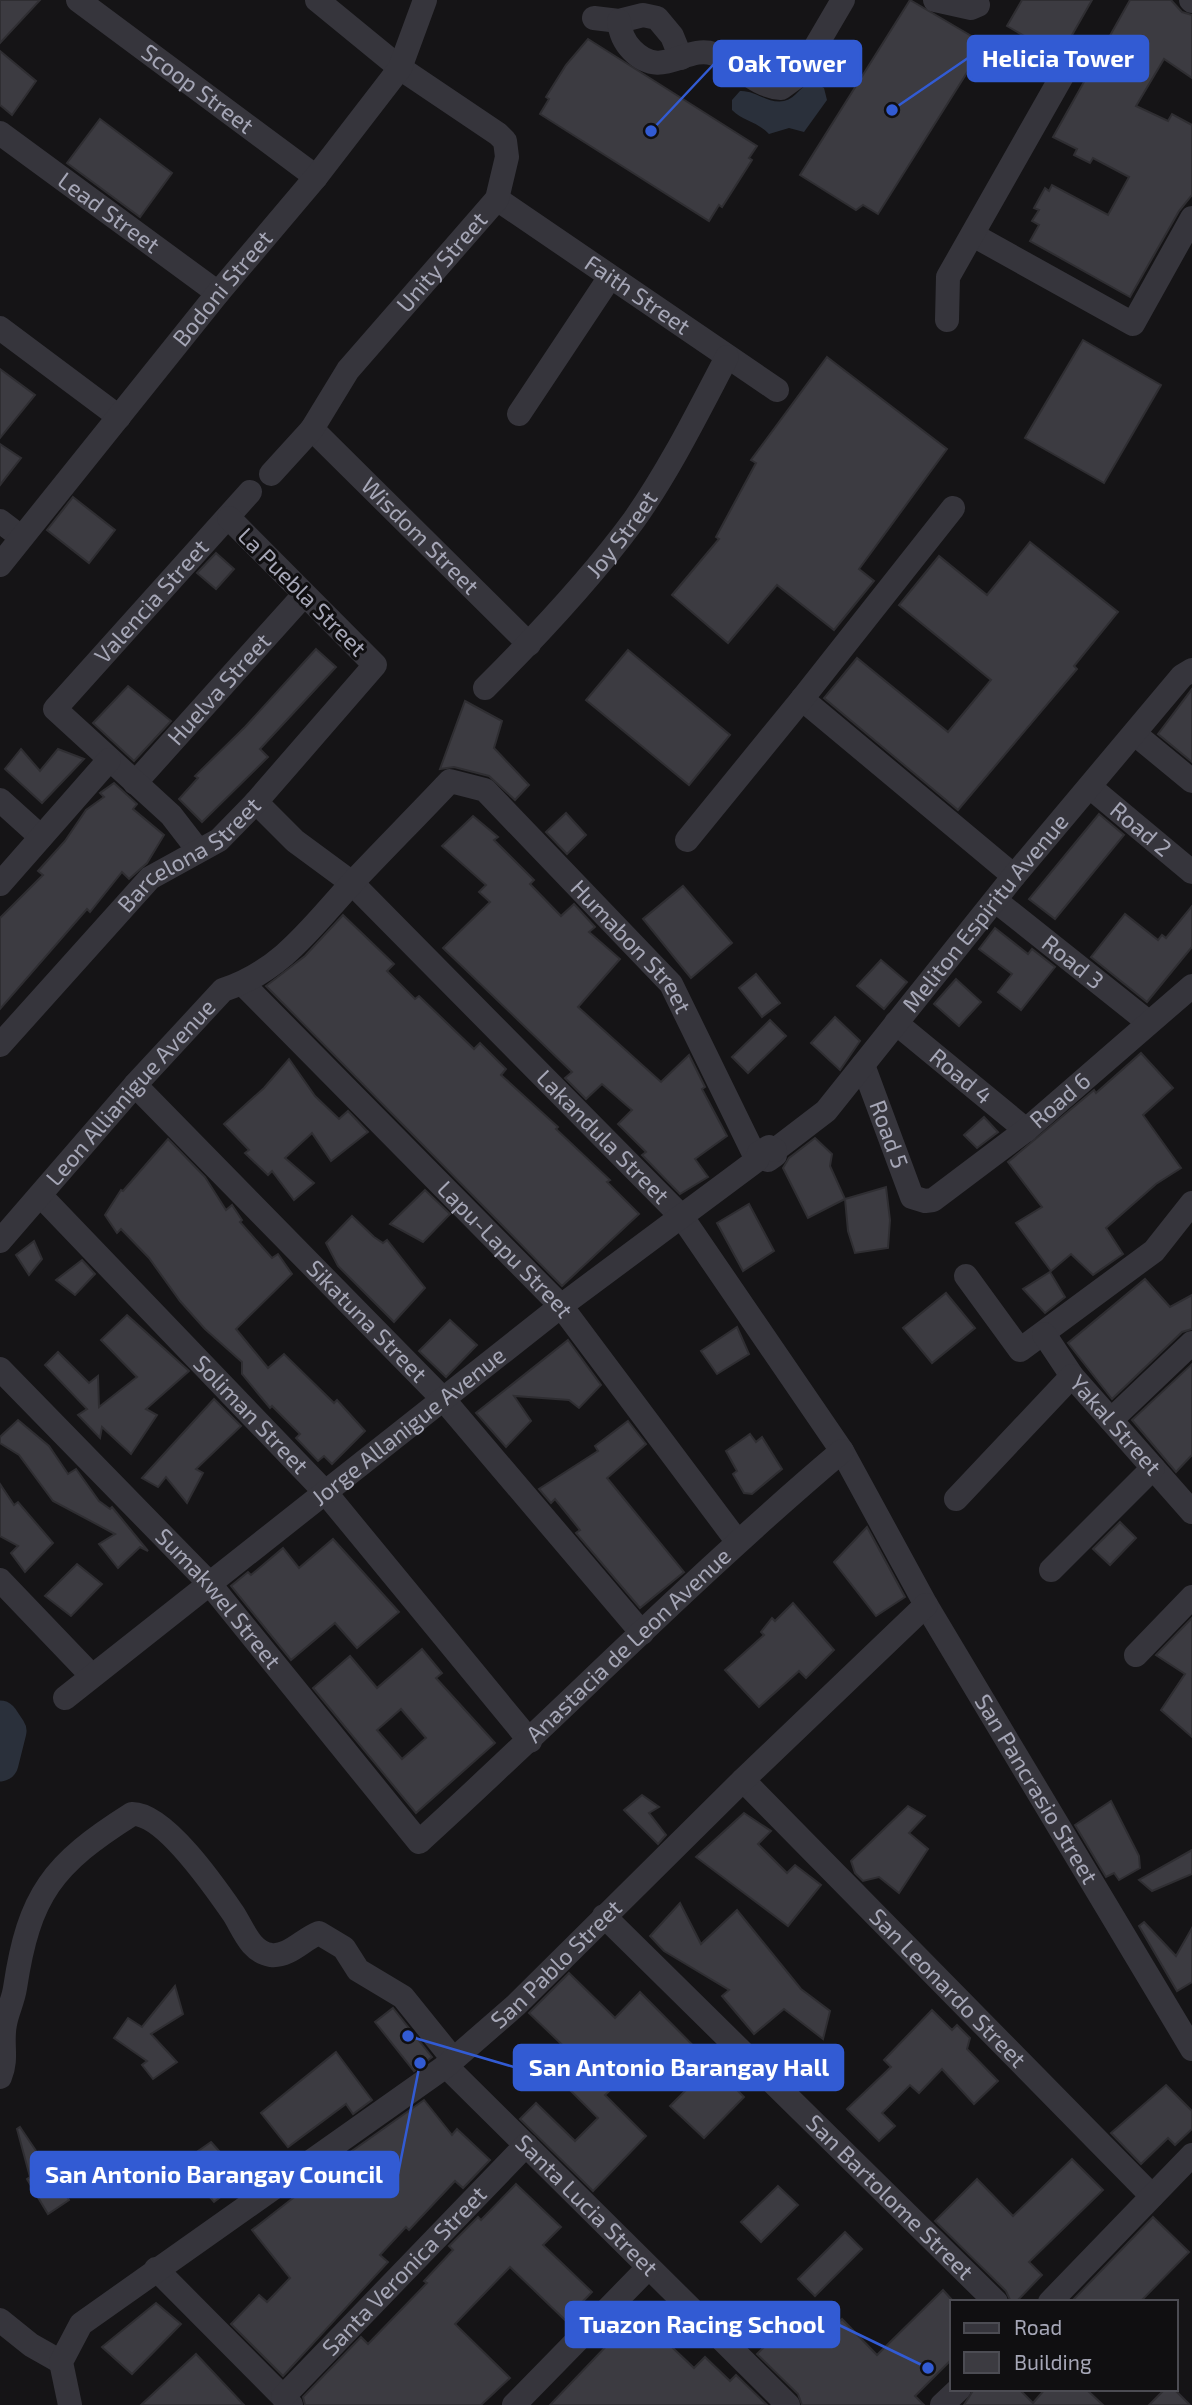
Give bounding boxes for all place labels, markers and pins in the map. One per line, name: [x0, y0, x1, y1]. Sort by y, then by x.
callout: Helicia Tower: [968, 36, 1148, 81]
callout: Oak Tower: [714, 41, 861, 86]
callout: San Antonio Barangay Hall: [514, 2045, 843, 2090]
callout: San Antonio Barangay Council: [31, 2152, 398, 2197]
callout: Tuazon Racing School: [566, 2302, 839, 2347]

